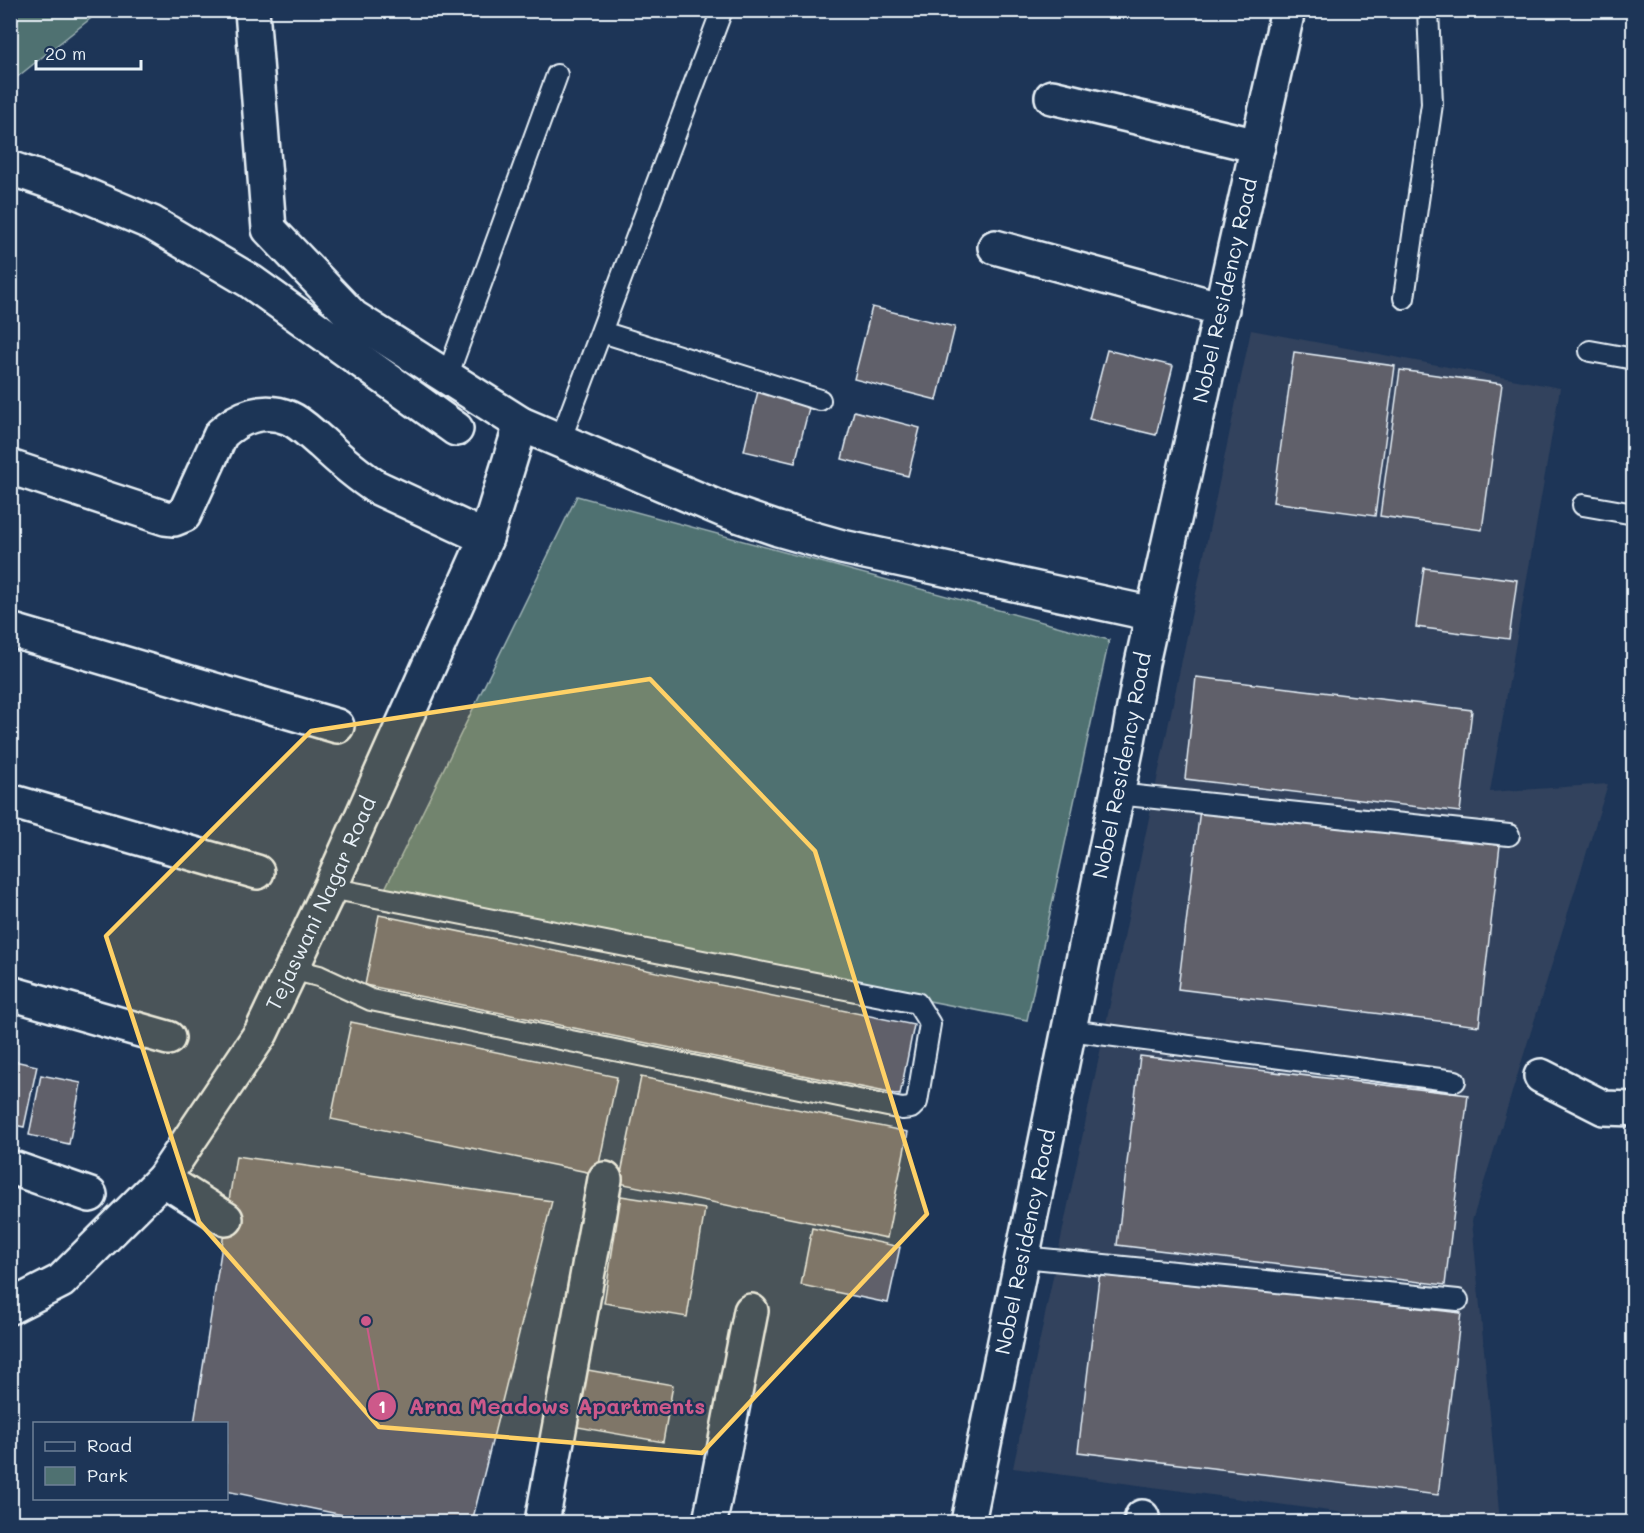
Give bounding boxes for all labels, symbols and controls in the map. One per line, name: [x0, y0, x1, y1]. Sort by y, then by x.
scale bar: [36, 33, 141, 71]
text: 20 m: [45, 41, 86, 65]
street label: Nobel Residency Road: [1186, 175, 1262, 405]
street label: Nobel Residency Road: [1085, 650, 1156, 881]
street label: Tejaswani Nagar Road: [259, 792, 381, 1014]
street label: Nobel Residency Road: [988, 1126, 1060, 1357]
callout: Arna Meadows Apartments: [367, 1386, 717, 1426]
text: Arna Meadows Apartments: [409, 1391, 705, 1420]
text: 1: [378, 1394, 386, 1418]
legend: [33, 1422, 228, 1500]
text: Road: [87, 1433, 132, 1457]
text: Park: [87, 1463, 128, 1487]

